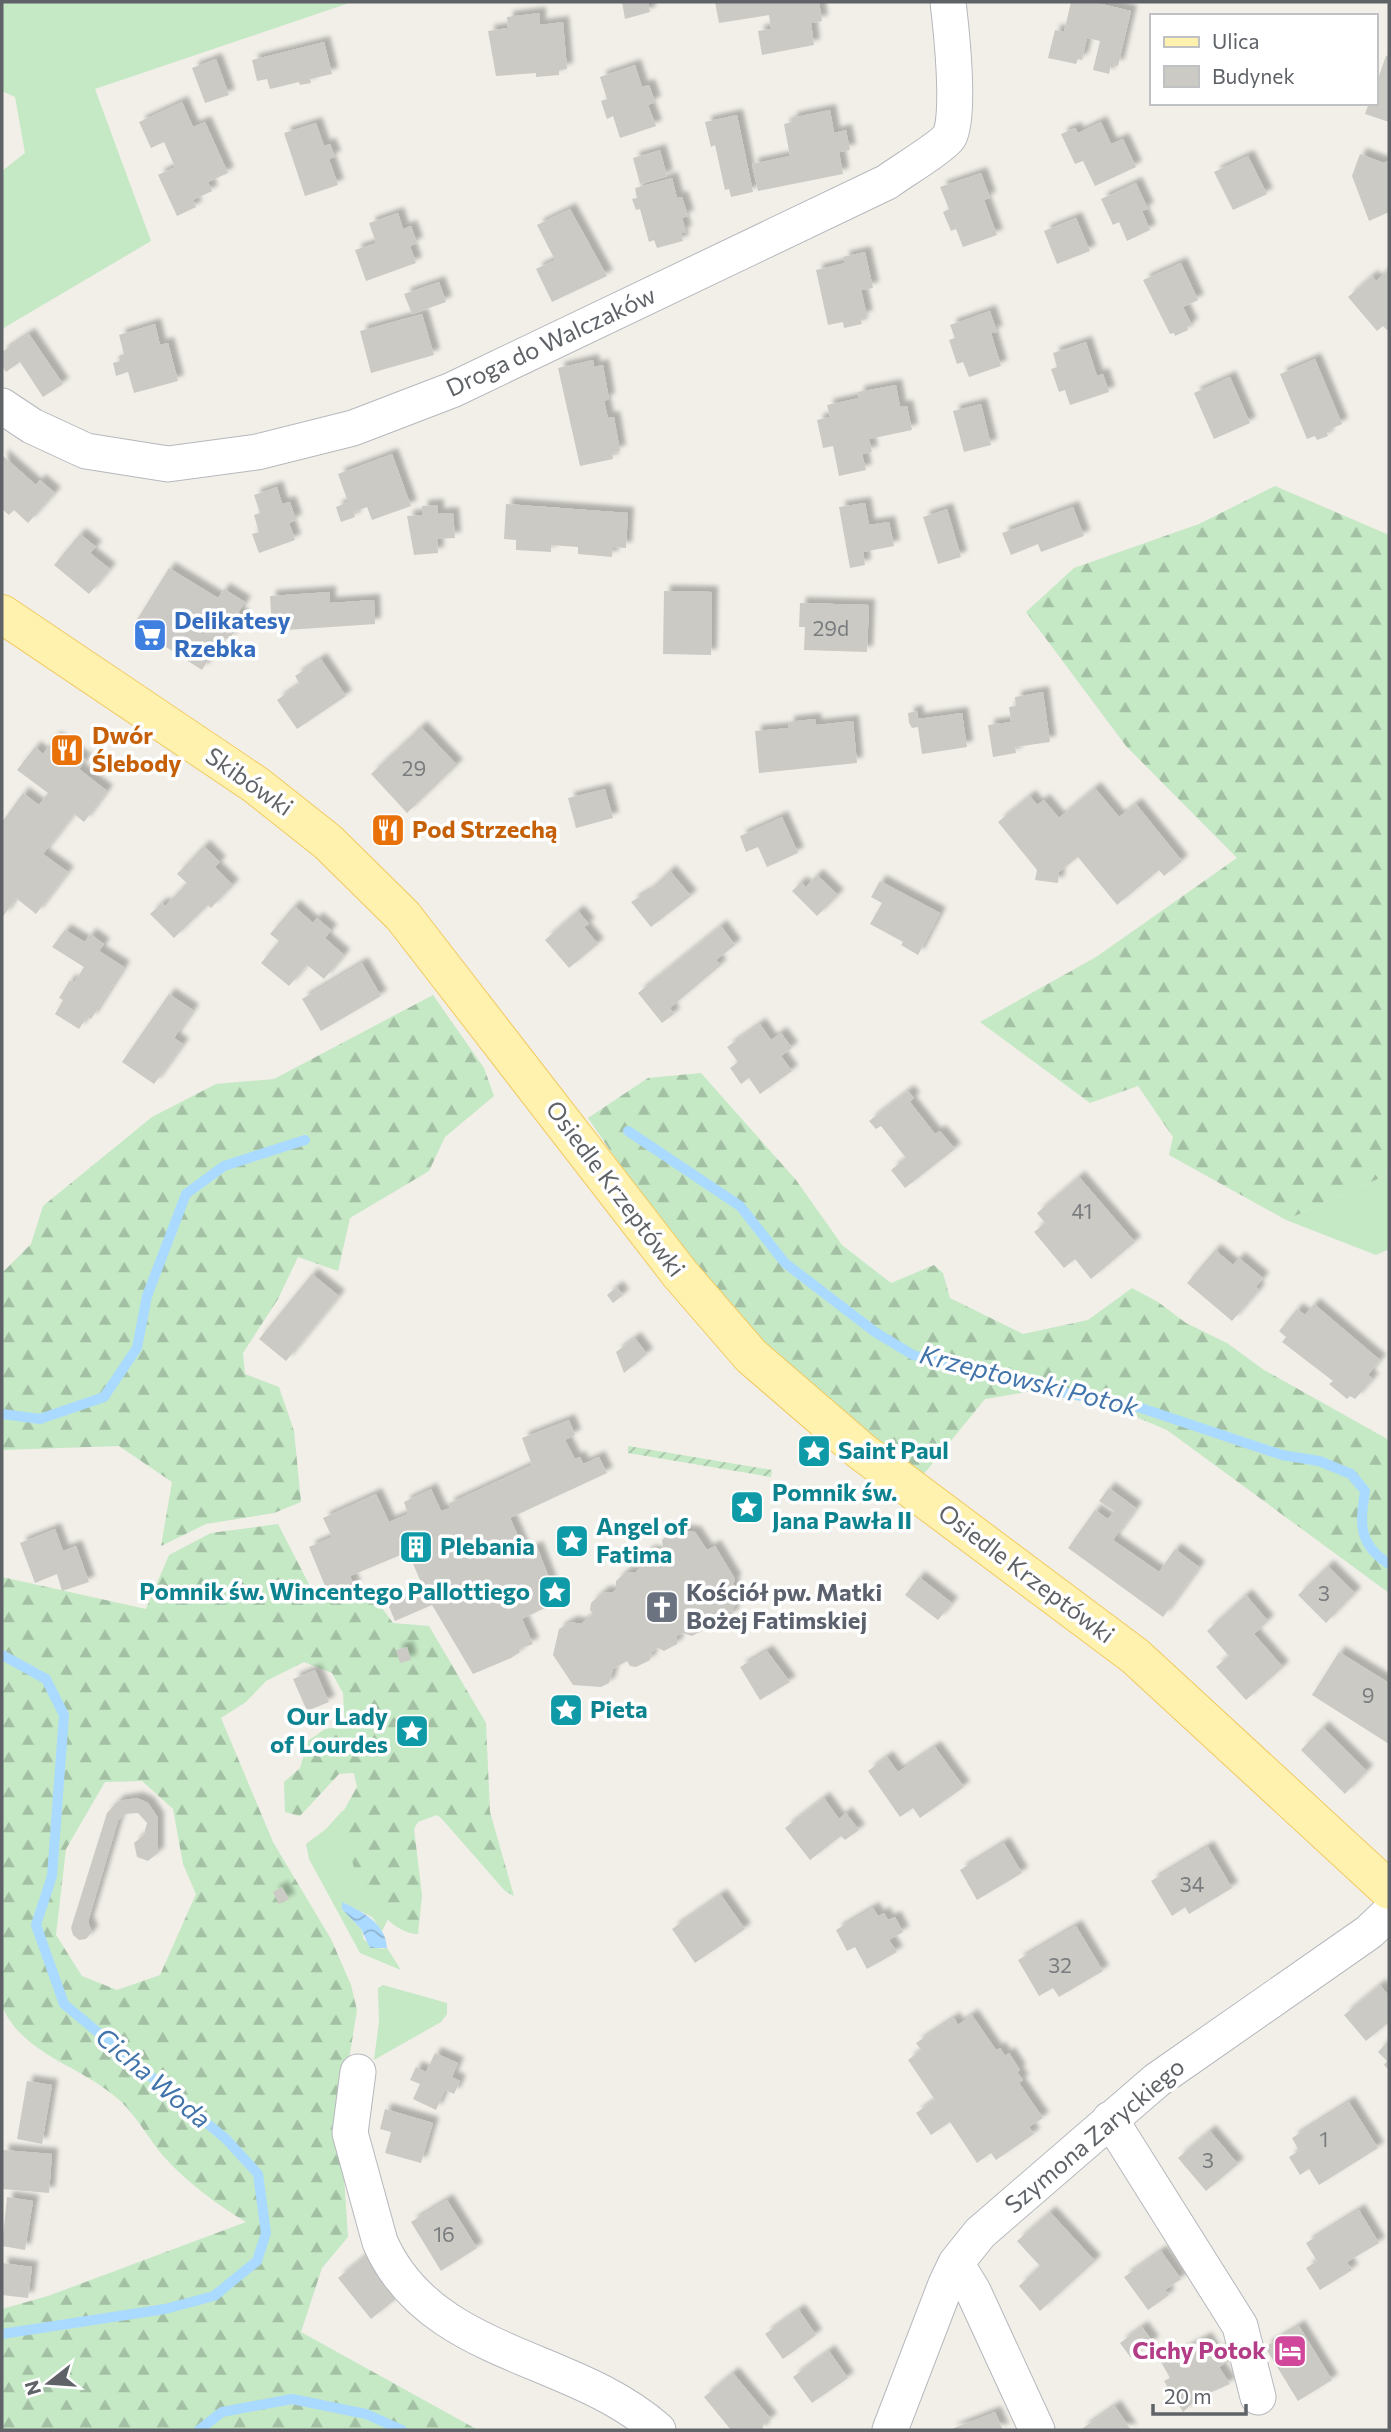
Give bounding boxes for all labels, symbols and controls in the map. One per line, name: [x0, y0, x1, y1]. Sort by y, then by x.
legend: [1150, 14, 1377, 105]
text: Ulica: [1212, 28, 1259, 53]
text: Budynek: [1212, 63, 1295, 88]
street label: Droga do Walczaków: [441, 279, 660, 402]
place label: Delikatesy Rzebka: [174, 605, 291, 662]
house number: 29d: [813, 615, 849, 640]
supermarket icon: Delikatesy Rzebka: [131, 616, 169, 654]
place label: Dwór Ślebody: [92, 720, 181, 777]
restaurant icon: Dwór Ślebody: [48, 731, 86, 769]
street label: Skibówki: [201, 740, 299, 821]
house number: 29: [402, 755, 426, 780]
restaurant icon: Pod Strzechą: [369, 811, 407, 849]
place label: Pod Strzechą: [412, 814, 558, 843]
street label: Osiedle Krzeptówki: [541, 1094, 692, 1282]
house number: 41: [1072, 1198, 1092, 1223]
water label: Krzeptowski Potok: [917, 1337, 1143, 1422]
place icon: Saint Paul: [795, 1432, 833, 1470]
place label: Saint Paul: [838, 1435, 949, 1464]
place label: Pomnik św. Jana Pawła II: [772, 1477, 912, 1534]
place icon: Pomnik św. Jana Pawła II: [728, 1488, 766, 1526]
street label: Osiedle Krzeptówki: [933, 1497, 1121, 1648]
place label: Angel of Fatima: [596, 1511, 688, 1568]
place icon: Angel of Fatima: [553, 1522, 591, 1560]
building icon: Plebania: [397, 1528, 435, 1566]
place label: Plebania: [440, 1531, 535, 1560]
place icon: Pomnik św. Wincentego Pallottiego: [536, 1573, 574, 1611]
place label: Pomnik św. Wincentego Pallottiego: [139, 1576, 530, 1605]
place label: Kościół pw. Matki Bożej Fatimskiej: [686, 1577, 882, 1634]
house number: 3: [1318, 1580, 1330, 1605]
church icon: Kościół pw. Matki Bożej Fatimskiej: [643, 1588, 681, 1626]
house number: 9: [1362, 1682, 1374, 1707]
place icon: Pieta: [547, 1691, 585, 1729]
place label: Pieta: [590, 1694, 648, 1723]
place label: Our Lady of Lourdes: [270, 1701, 388, 1758]
place icon: Our Lady of Lourdes: [393, 1712, 431, 1750]
house number: 34: [1180, 1871, 1205, 1896]
house number: 32: [1048, 1952, 1072, 1977]
water label: Cicha Woda: [90, 2020, 218, 2134]
street label: Szymona Zaryckiego: [998, 2051, 1190, 2218]
house number: 1: [1320, 2126, 1328, 2151]
house number: 3: [1202, 2147, 1214, 2172]
house number: 16: [433, 2221, 455, 2246]
hotel icon: Cichy Potok: [1271, 2332, 1309, 2370]
place label: Cichy Potok: [1132, 2335, 1266, 2364]
north arrow: [14, 2348, 84, 2418]
scale bar: [1153, 2372, 1246, 2416]
text: N: [19, 2378, 45, 2398]
text: 20 m: [1164, 2383, 1212, 2408]

